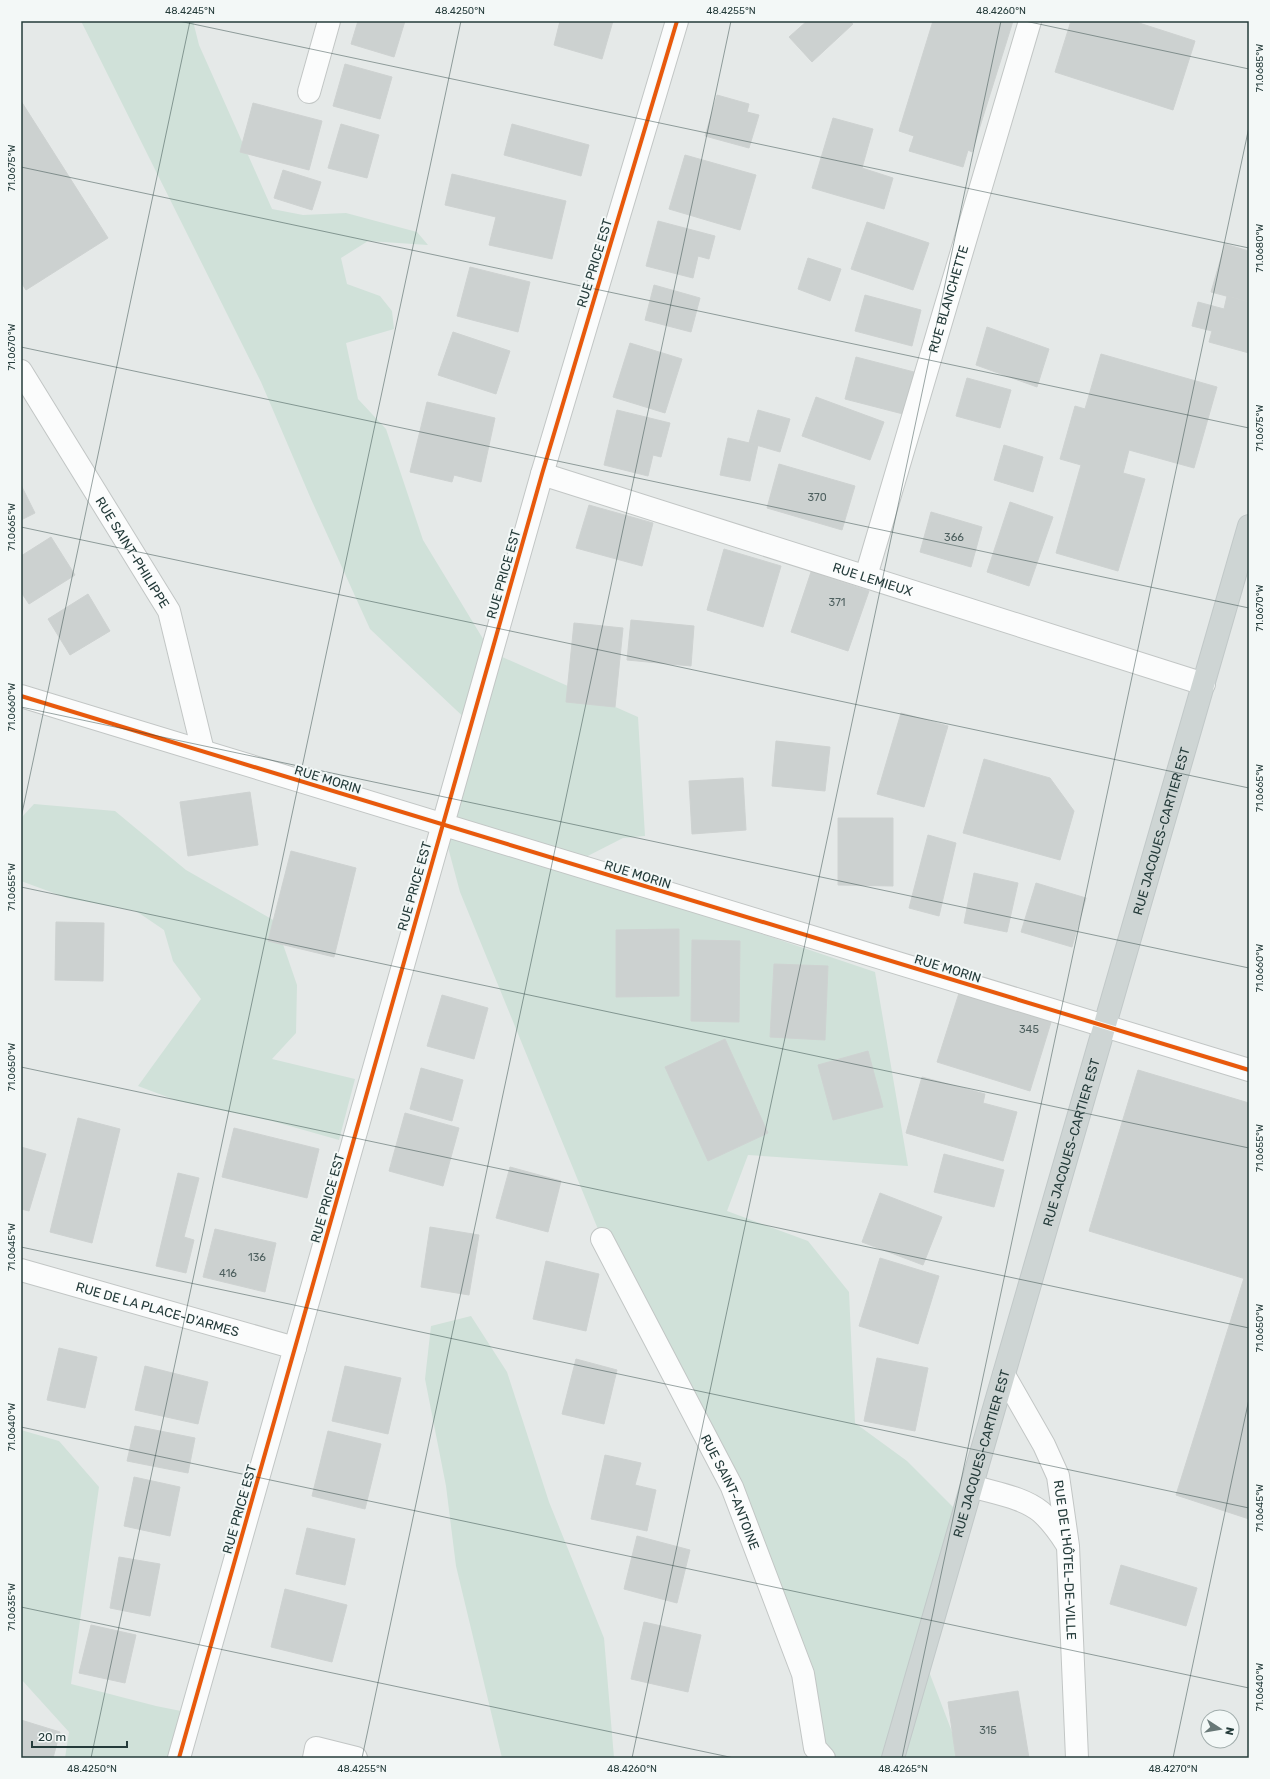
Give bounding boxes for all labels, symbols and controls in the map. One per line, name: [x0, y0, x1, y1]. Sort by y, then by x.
text: 48.4245°N: [165, 5, 215, 17]
text: 48.4250°N: [435, 5, 485, 17]
text: 48.4255°N: [706, 5, 756, 17]
text: 48.4260°N: [976, 5, 1026, 17]
text: 71.0685°W: [1254, 44, 1266, 92]
text: 71.0675°W: [6, 145, 18, 191]
street label: RUE PRICE EST: [574, 216, 615, 309]
text: 71.0680°W: [1254, 224, 1266, 272]
street label: RUE BLANCHETTE: [925, 243, 971, 354]
text: 71.0670°W: [6, 323, 18, 371]
text: 71.0675°W: [1254, 405, 1266, 451]
house number: 370: [807, 491, 827, 504]
street label: RUE SAINT-PHILIPPE: [92, 494, 172, 611]
text: 71.0665°W: [6, 503, 18, 551]
street label: RUE PRICE EST: [484, 527, 524, 621]
house number: 366: [944, 531, 964, 544]
street label: RUE LEMIEUX: [831, 560, 914, 599]
text: 71.0670°W: [1254, 584, 1266, 632]
house number: 371: [829, 596, 845, 609]
text: 71.0660°W: [6, 683, 18, 731]
street label: RUE JACQUES-CARTIER EST: [1130, 745, 1193, 917]
street label: RUE MORIN: [293, 762, 363, 797]
text: 71.0665°W: [1254, 764, 1266, 812]
street label: RUE PRICE EST: [395, 839, 435, 933]
street label: RUE MORIN: [603, 857, 673, 892]
text: 71.0655°W: [6, 863, 18, 911]
text: 71.0660°W: [1254, 944, 1266, 992]
street label: RUE MORIN: [913, 951, 983, 986]
house number: 345: [1019, 1023, 1039, 1036]
text: 71.0650°W: [6, 1043, 18, 1091]
street label: RUE JACQUES-CARTIER EST: [1040, 1056, 1103, 1228]
text: 71.0655°W: [1254, 1124, 1266, 1172]
street label: RUE PRICE EST: [308, 1151, 348, 1245]
text: 71.0645°W: [6, 1223, 18, 1271]
house number: 136: [248, 1251, 266, 1264]
house number: 416: [219, 1267, 237, 1280]
street label: RUE DE LA PLACE-D'ARMES: [74, 1279, 241, 1340]
text: 71.0650°W: [1254, 1304, 1266, 1352]
street label: RUE JACQUES-CARTIER EST: [950, 1368, 1013, 1539]
text: 71.0640°W: [6, 1403, 18, 1451]
street label: RUE SAINT-ANTOINE: [698, 1432, 762, 1552]
street label: RUE PRICE EST: [220, 1462, 260, 1556]
street label: RUE DE L'HÔTEL-DE-VILLE: [1051, 1479, 1079, 1640]
text: 71.0645°W: [1254, 1484, 1266, 1532]
text: 71.0635°W: [6, 1583, 18, 1631]
text: 71.0640°W: [1254, 1663, 1266, 1711]
north arrow: [1200, 1709, 1240, 1749]
scale bar: [32, 1723, 127, 1749]
house number: 315: [979, 1724, 997, 1737]
text: N: [1222, 1726, 1236, 1736]
text: 20 m: [38, 1730, 66, 1744]
text: 48.4250°N: [67, 1763, 117, 1775]
text: 48.4255°N: [337, 1763, 387, 1775]
text: 48.4260°N: [607, 1763, 657, 1775]
text: 48.4265°N: [878, 1763, 928, 1775]
text: 48.4270°N: [1148, 1763, 1198, 1775]

